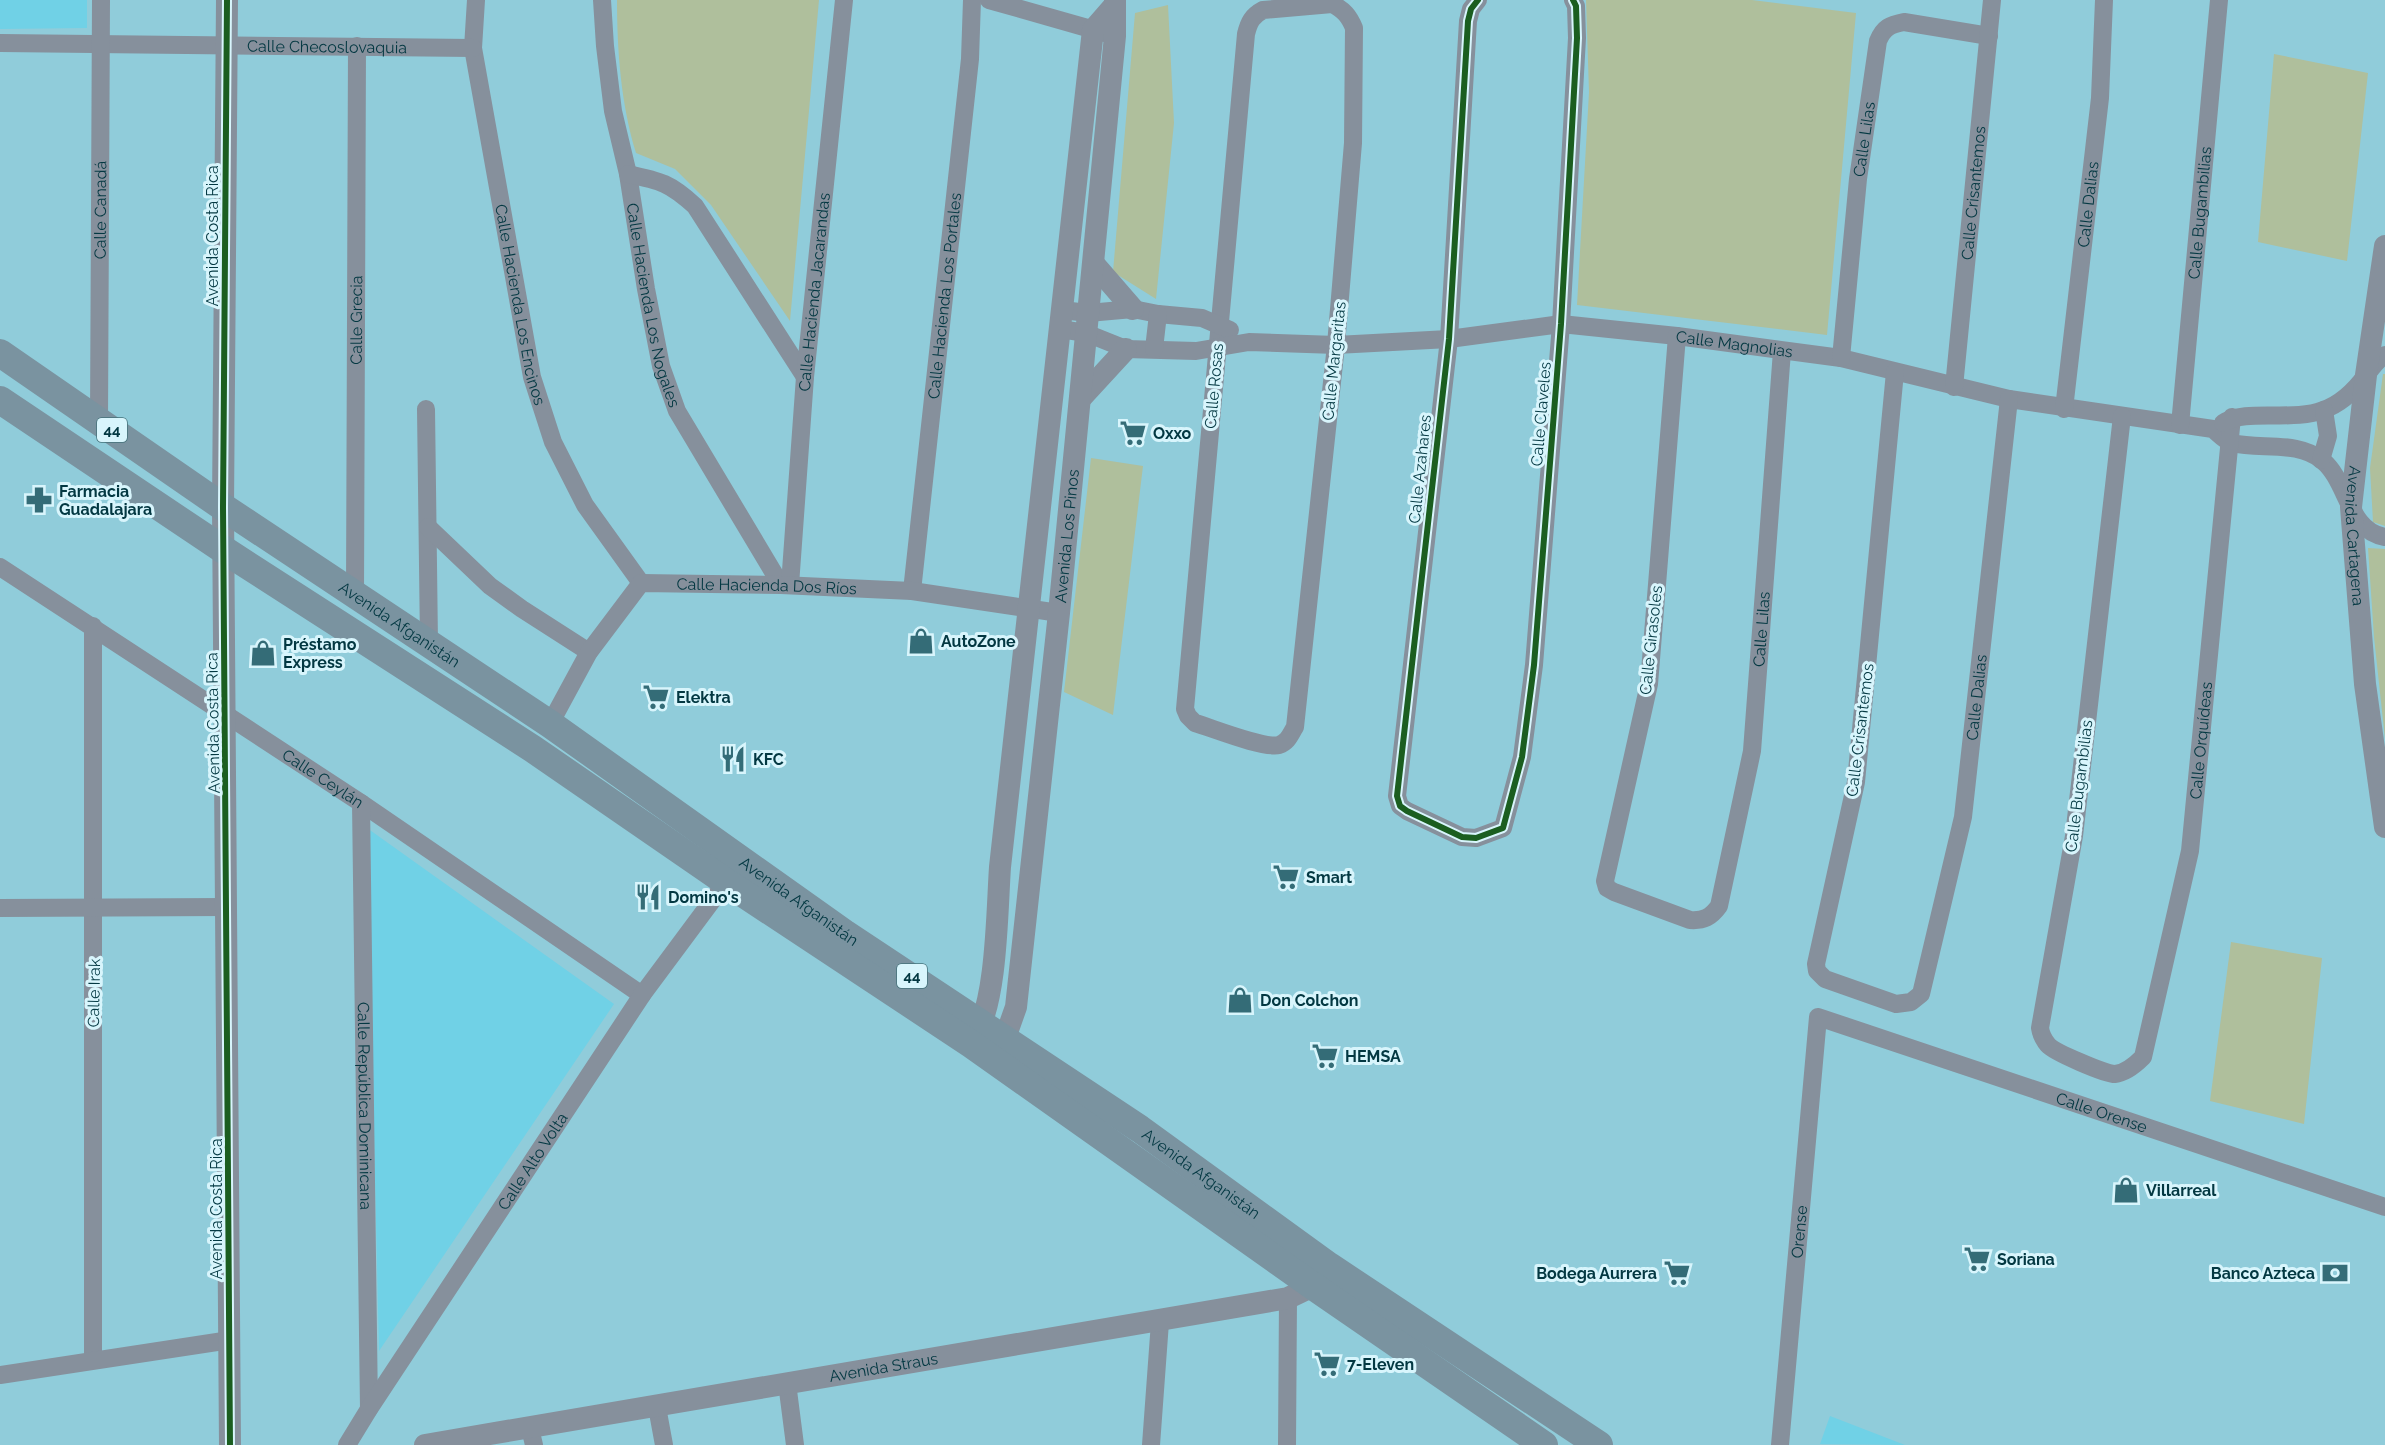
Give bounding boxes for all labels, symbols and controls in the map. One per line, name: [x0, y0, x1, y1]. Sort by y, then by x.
street label: Calle Checoslovaquia: [247, 36, 407, 57]
street label: Calle Lilas: [1849, 100, 1879, 178]
street label: Calle Crisantemos: [1957, 125, 1989, 261]
street label: Calle Bugambilias: [2184, 145, 2215, 280]
street label: Calle Dalias: [2073, 160, 2102, 248]
street label: Calle Canadá: [90, 161, 110, 259]
street label: Avenida Costa Rica: [203, 165, 222, 307]
street label: Calle Hacienda Jacarandas: [794, 191, 834, 392]
street label: Calle Hacienda Los Portales: [924, 191, 965, 400]
street label: Calle Hacienda Los Encinos: [492, 202, 550, 408]
street label: Calle Hacienda Los Nogales: [623, 202, 684, 410]
street label: Calle Grecia: [346, 275, 366, 365]
street label: Calle Margaritas: [1318, 300, 1350, 421]
street label: Calle Magnolias: [1675, 326, 1794, 361]
street label: Calle Rosas: [1201, 342, 1227, 430]
street label: Calle Claveles: [1527, 361, 1555, 467]
street label: Calle Azahares: [1405, 413, 1435, 524]
road number: 44: [97, 418, 127, 442]
supermarket icon: Oxxo: [1118, 418, 1148, 448]
place label: Oxxo: [1153, 424, 1192, 443]
street label: Avenida Cartagena: [2341, 465, 2368, 606]
street label: Avenida Los Pinos: [1051, 468, 1082, 604]
place label: Farmacia Guadalajara: [59, 482, 152, 519]
pharmacy icon: Farmacia Guadalajara: [24, 485, 54, 515]
street label: Calle Hacienda Dos Ríos: [676, 574, 857, 598]
street label: Avenida Afganistán: [335, 577, 464, 671]
street label: Calle Girasoles: [1636, 584, 1666, 696]
street label: Calle Lilas: [1749, 590, 1773, 668]
shop icon: AutoZone: [906, 626, 936, 656]
place label: AutoZone: [941, 632, 1016, 651]
place label: Préstamo Express: [283, 635, 357, 672]
shop icon: Préstamo Express: [248, 638, 278, 668]
street label: Avenida Costa Rica: [202, 652, 224, 794]
street label: Calle Dalias: [1962, 653, 1990, 741]
street label: Calle Crisantemos: [1842, 662, 1878, 798]
street label: Calle Orquídeas: [2186, 681, 2216, 800]
supermarket icon: Elektra: [641, 682, 671, 712]
place label: Elektra: [676, 688, 731, 707]
street label: Calle Bugambilias: [2061, 719, 2097, 853]
restaurant icon: KFC: [718, 744, 748, 774]
street label: Calle Ceylán: [279, 745, 367, 812]
place label: KFC: [753, 750, 784, 769]
street label: Avenida Afganistán: [736, 852, 862, 949]
supermarket icon: Smart: [1271, 862, 1301, 892]
place label: Smart: [1306, 868, 1352, 887]
restaurant icon: Domino's: [633, 882, 663, 912]
place label: Domino's: [668, 888, 739, 907]
street label: Calle Irak: [84, 958, 104, 1027]
road number: 44: [897, 964, 927, 988]
shop icon: Don Colchon: [1225, 985, 1255, 1015]
place label: Don Colchon: [1260, 991, 1358, 1010]
street label: Calle República Dominicana: [354, 1002, 376, 1210]
supermarket icon: HEMSA: [1310, 1041, 1340, 1071]
place label: HEMSA: [1345, 1047, 1401, 1066]
street label: Calle Orense: [2054, 1088, 2150, 1136]
street label: Calle Alto Volta: [493, 1109, 571, 1214]
street label: Avenida Afganistán: [1139, 1124, 1264, 1223]
street label: Avenida Costa Rica: [207, 1138, 226, 1280]
shop icon: Villarreal: [2111, 1175, 2141, 1205]
place label: Villarreal: [2146, 1181, 2217, 1200]
street label: Orense: [1787, 1205, 1811, 1259]
supermarket icon: Soriana: [1962, 1244, 1992, 1274]
place label: Soriana: [1997, 1250, 2055, 1269]
supermarket icon: Bodega Aurrera: [1662, 1258, 1692, 1288]
bank icon: Banco Azteca: [2320, 1258, 2350, 1288]
place label: Bodega Aurrera: [1536, 1264, 1657, 1283]
place label: Banco Azteca: [2211, 1264, 2315, 1283]
street label: Avenida Straus: [828, 1348, 940, 1386]
supermarket icon: 7-Eleven: [1312, 1349, 1342, 1379]
place label: 7-Eleven: [1347, 1355, 1414, 1374]

